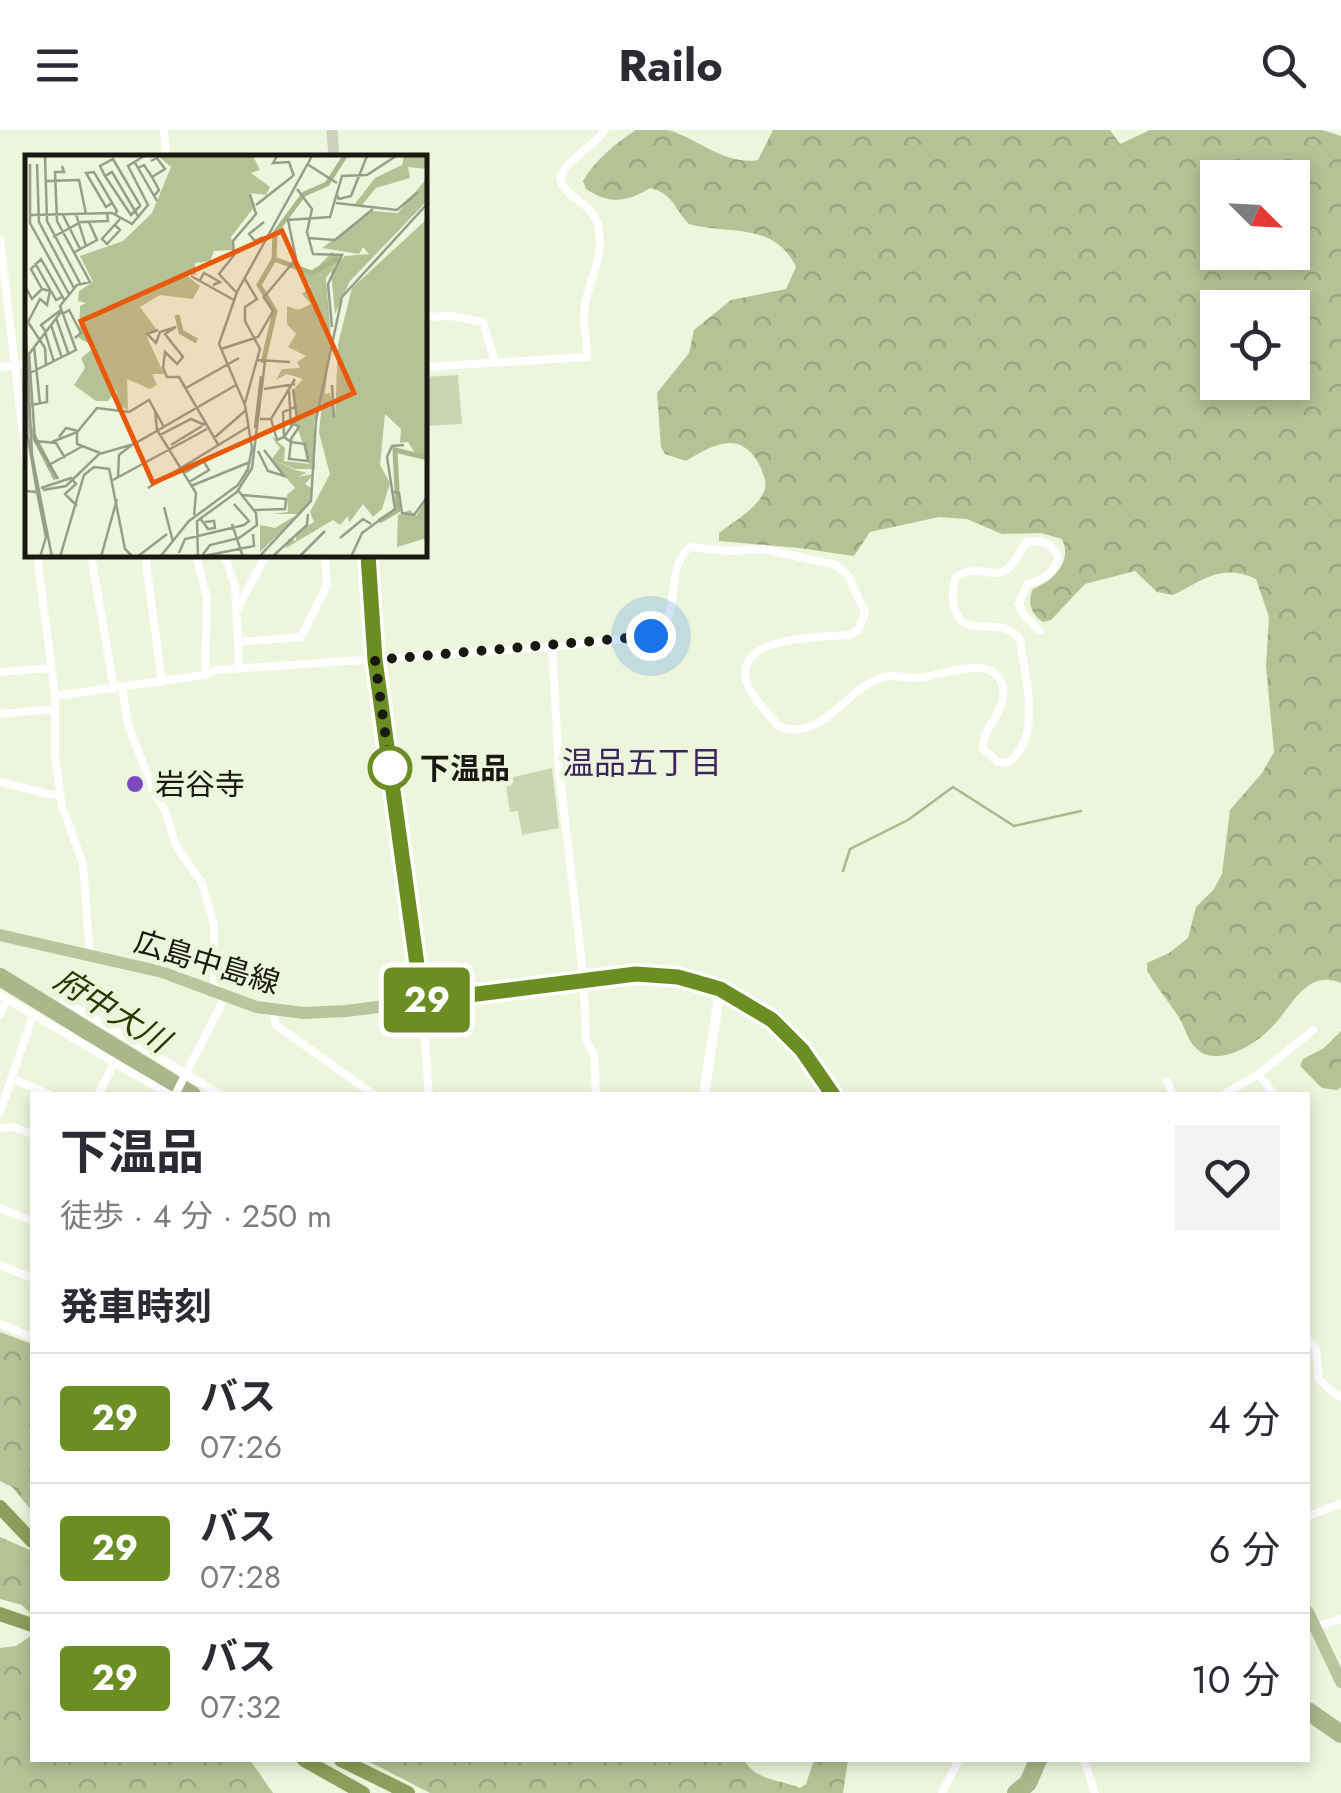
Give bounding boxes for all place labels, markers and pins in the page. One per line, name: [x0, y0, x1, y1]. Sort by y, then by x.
marker: 下温品: [369, 747, 411, 789]
place label: 下温品: [420, 747, 510, 790]
place label: 岩谷寺: [155, 763, 245, 806]
marker: 岩谷寺: [124, 773, 146, 795]

